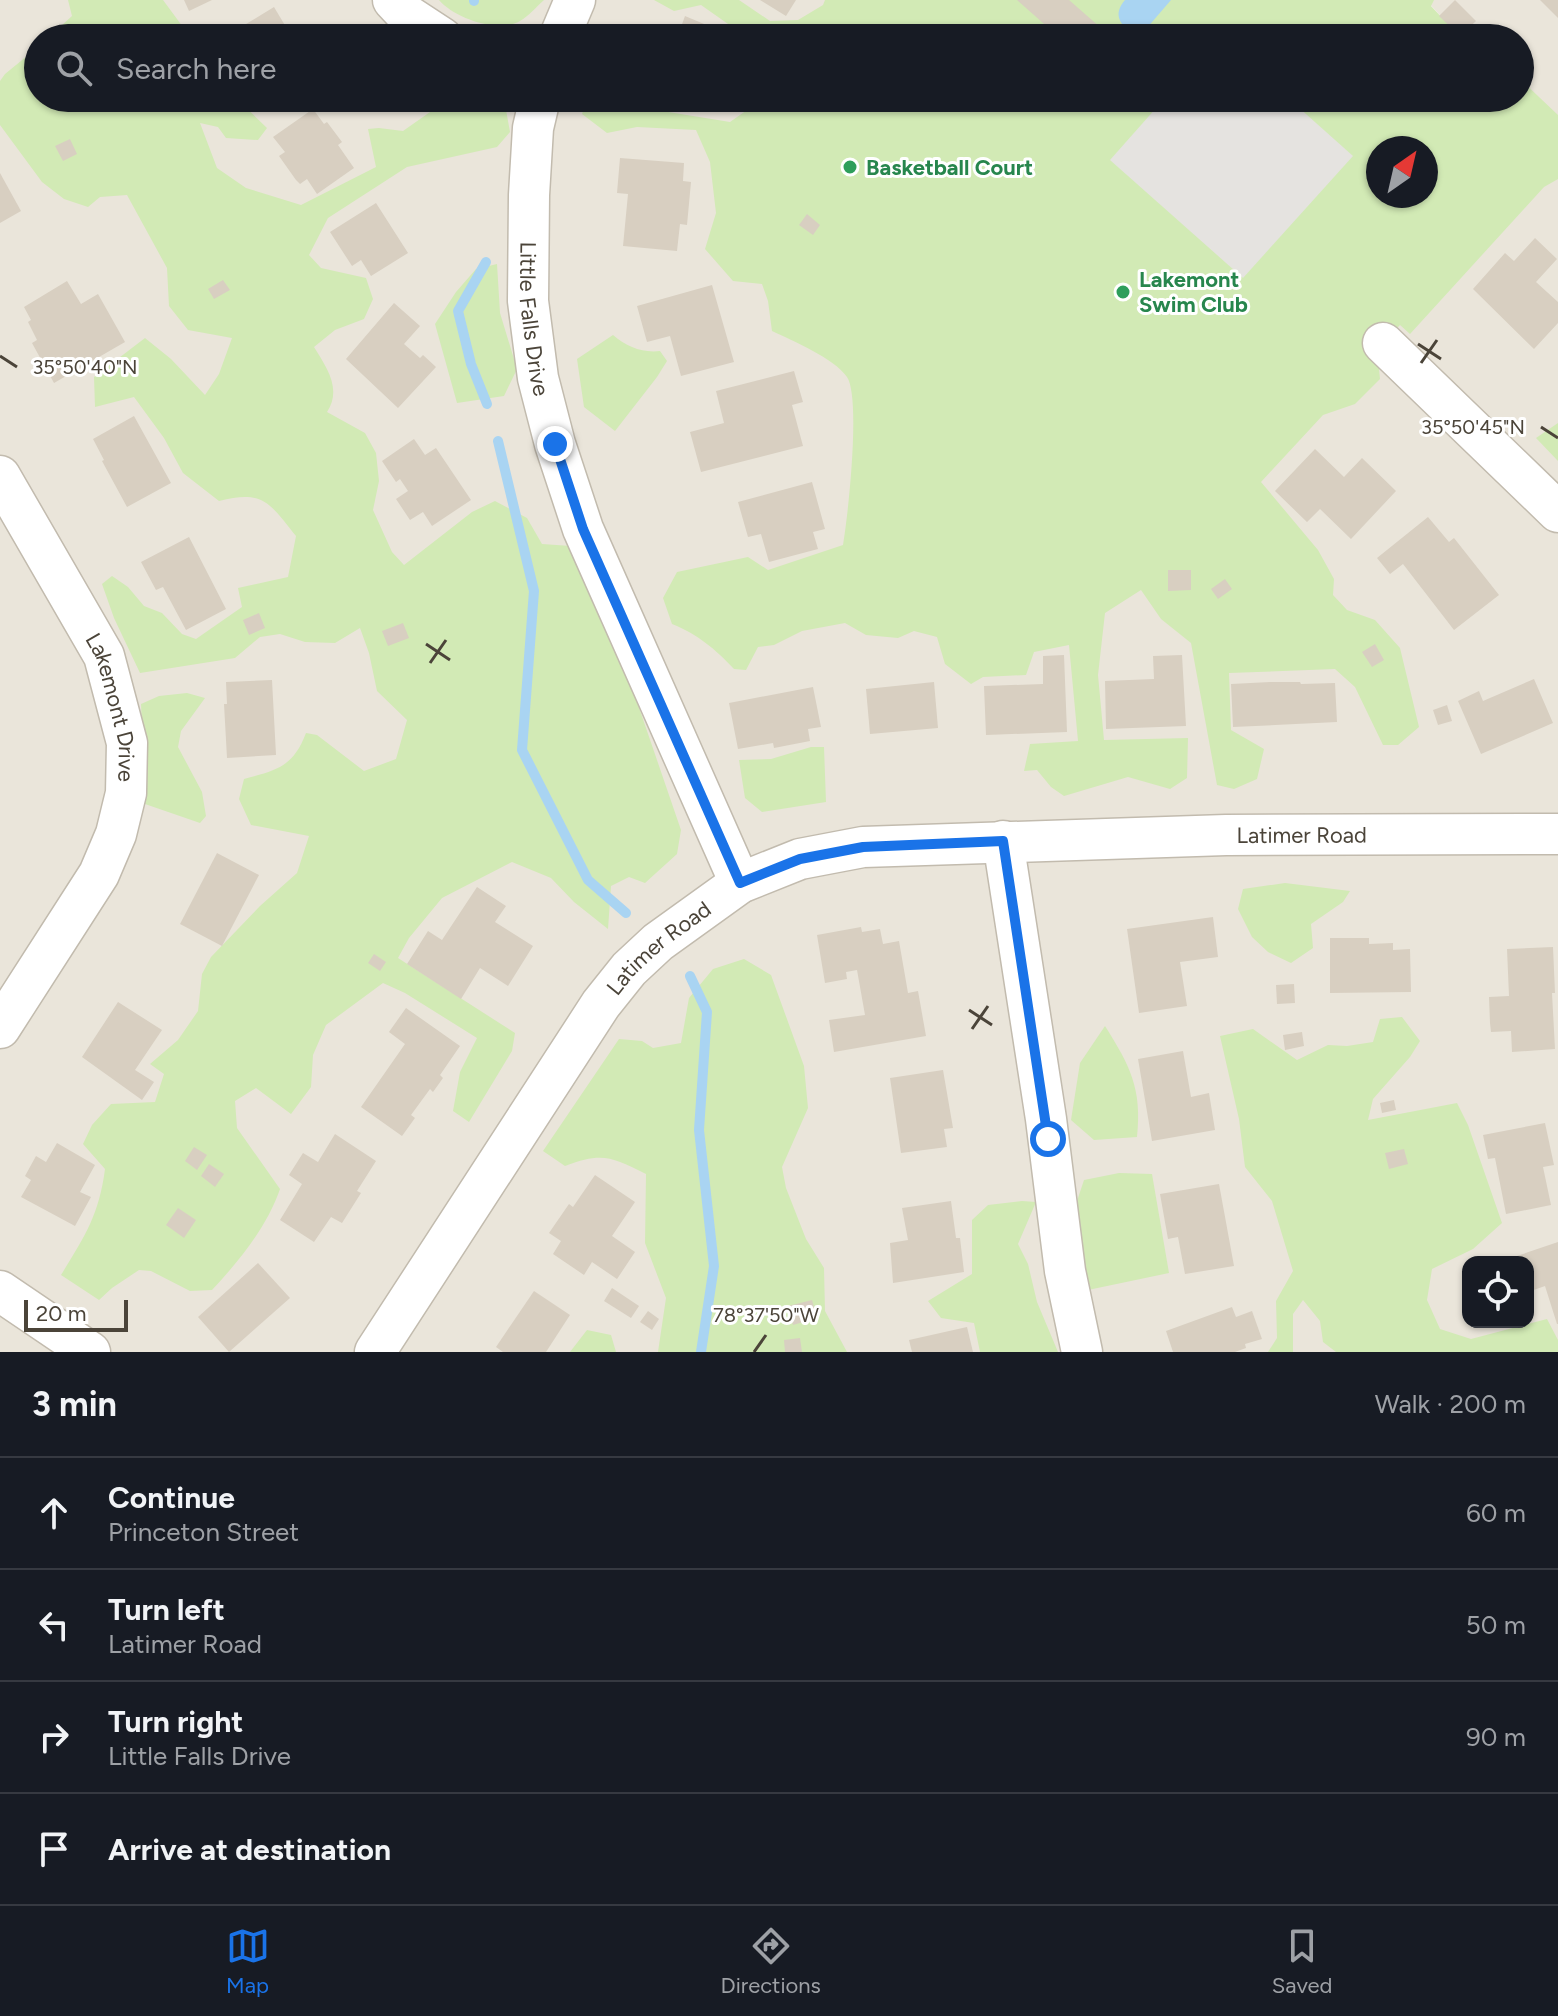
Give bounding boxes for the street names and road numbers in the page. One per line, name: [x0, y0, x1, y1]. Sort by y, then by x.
street label: Little Falls Drive: [514, 242, 556, 399]
street label: Lakemont Drive: [80, 628, 141, 782]
street label: Latimer Road: [1236, 821, 1367, 848]
street label: Latimer Road: [600, 895, 716, 1000]

